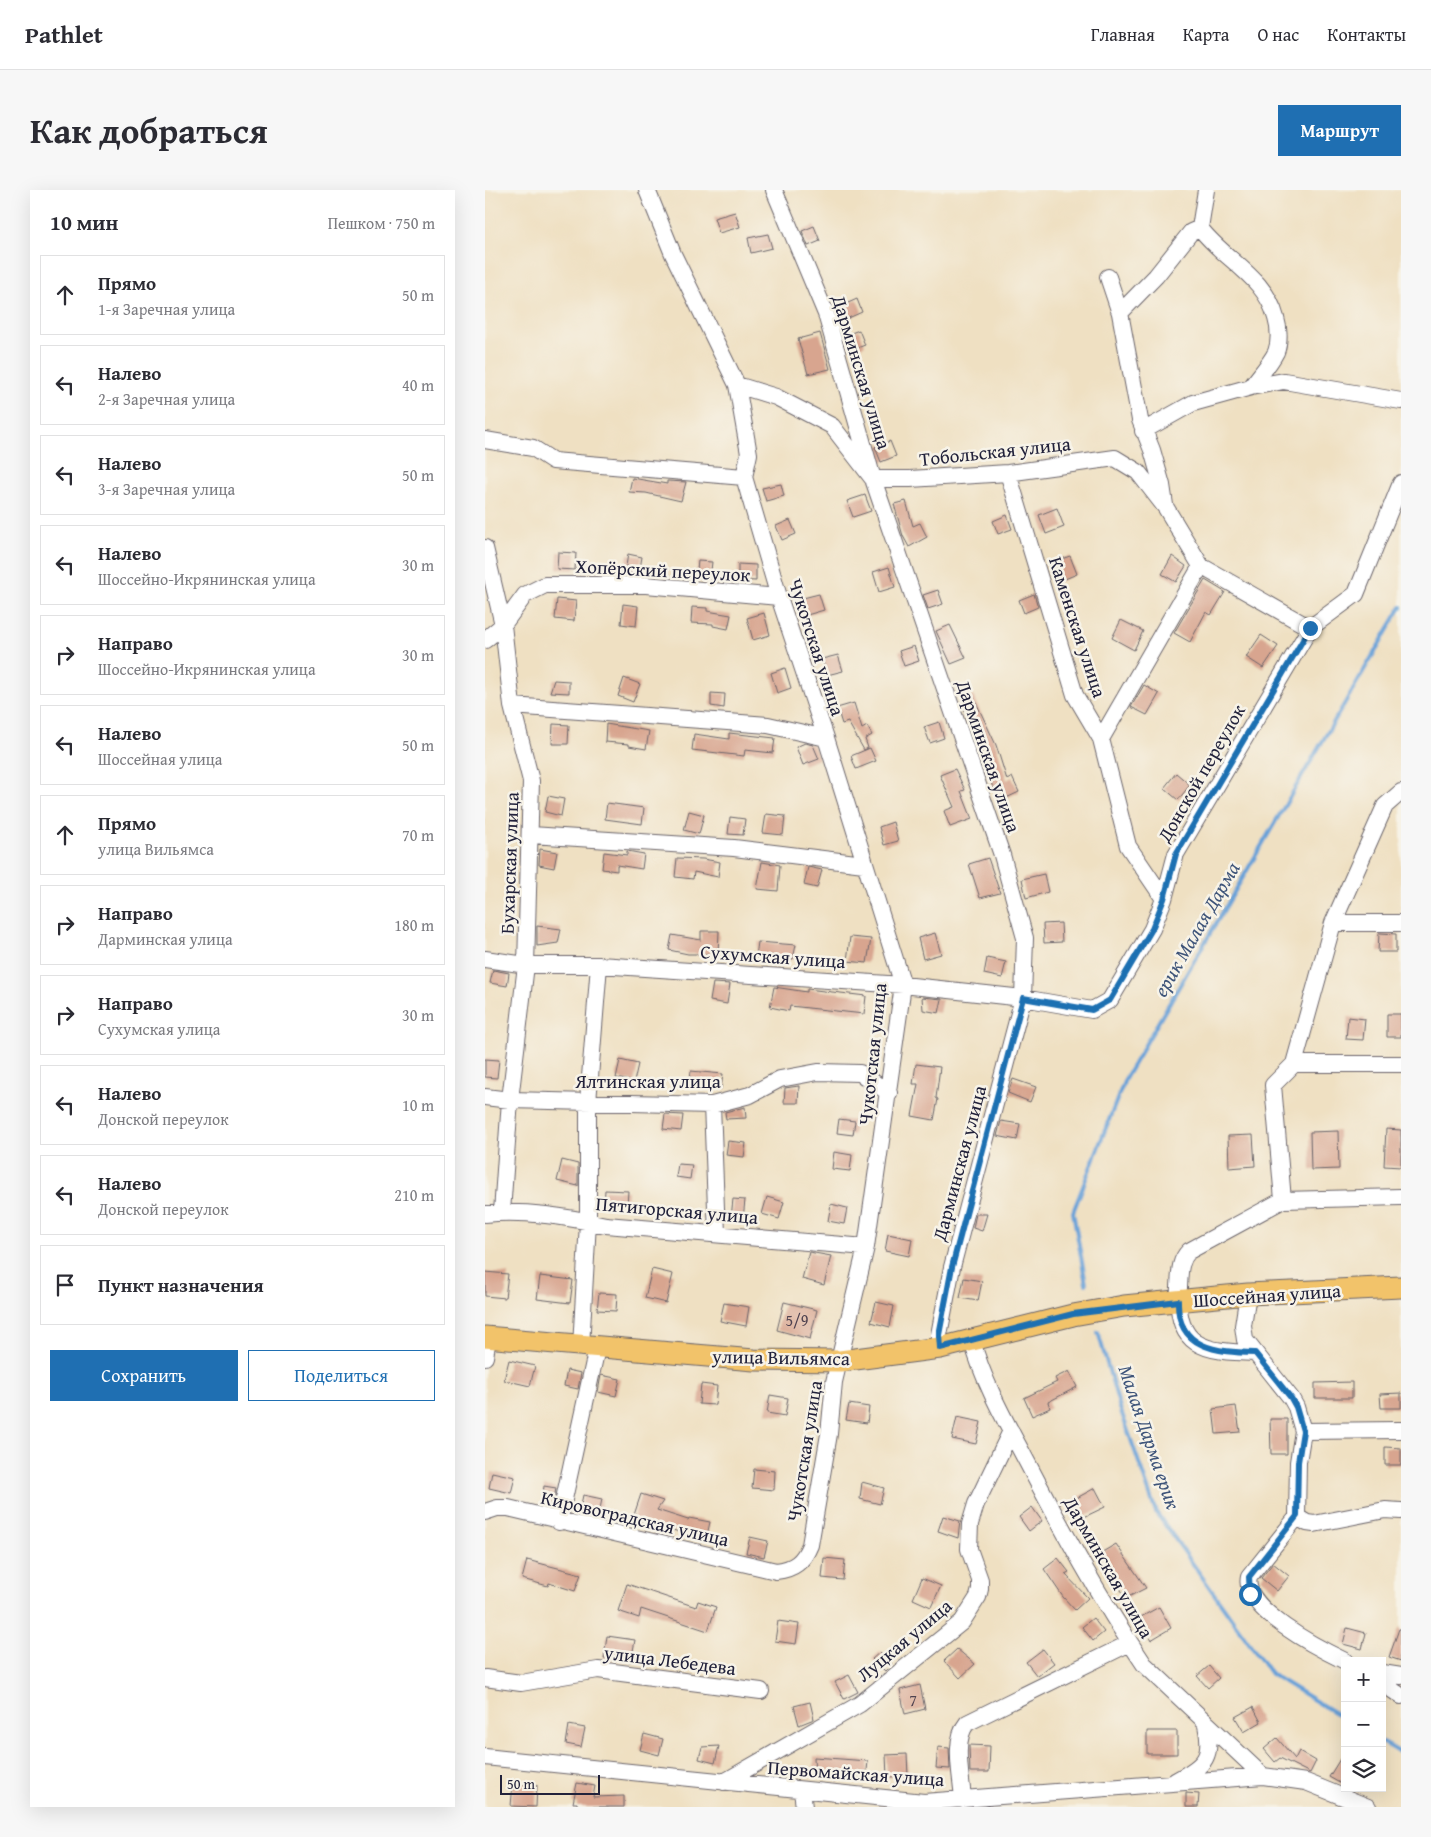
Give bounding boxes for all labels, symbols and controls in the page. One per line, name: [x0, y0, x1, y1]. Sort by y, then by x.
text: Pathlet: [25, 17, 103, 52]
text: Главная: [1091, 21, 1155, 48]
text: Карта: [1183, 21, 1229, 48]
text: О нас: [1257, 21, 1299, 48]
text: Контакты: [1327, 21, 1406, 48]
text: Как добраться: [30, 105, 268, 156]
button: Маршрут: [1278, 105, 1401, 156]
text: 10 мин: [50, 207, 118, 238]
text: Пешком · 750 m: [328, 211, 435, 235]
text: Прямо: [98, 269, 156, 297]
icon: ahead: [51, 281, 79, 309]
text: 50 m: [402, 283, 434, 307]
street label: Дарминская улица: [825, 291, 899, 453]
text: 1-я Заречная улица: [98, 297, 235, 321]
text: Налево: [98, 359, 161, 387]
icon: left: [51, 371, 79, 399]
text: 40 m: [402, 373, 434, 397]
text: 2-я Заречная улица: [98, 387, 235, 411]
street label: Тобольская улица: [918, 429, 1072, 473]
text: Налево: [98, 449, 161, 477]
icon: left: [51, 461, 79, 489]
text: 50 m: [402, 463, 434, 487]
text: 3-я Заречная улица: [98, 477, 235, 501]
text: Налево: [98, 539, 161, 567]
icon: left: [51, 551, 79, 579]
street label: Хопёрский переулок: [575, 551, 751, 589]
text: 30 m: [402, 553, 434, 577]
street label: Каменская улица: [1042, 553, 1114, 701]
text: Шоссейно-Икрянинская улица: [98, 567, 316, 591]
street label: Чукотская улица: [782, 575, 852, 719]
route end: [1299, 617, 1322, 640]
text: Направо: [98, 629, 173, 657]
icon: right: [51, 641, 79, 669]
text: 30 m: [402, 643, 434, 667]
text: Шоссейно-Икрянинская улица: [98, 657, 316, 681]
street label: Дарминская улица: [949, 675, 1028, 836]
street label: Донской переулок: [1150, 699, 1252, 848]
text: Налево: [98, 719, 161, 747]
icon: left: [51, 731, 79, 759]
text: 50 m: [402, 733, 434, 757]
text: Шоссейная улица: [98, 747, 222, 771]
street label: Бухарская улица: [493, 792, 525, 934]
text: Прямо: [98, 809, 156, 837]
icon: ahead: [51, 821, 79, 849]
text: 70 m: [402, 823, 434, 847]
text: улица Вильямса: [98, 837, 214, 861]
water label: ерик Малая Дарма: [1146, 856, 1247, 1002]
text: Направо: [98, 899, 173, 927]
icon: right: [51, 911, 79, 939]
text: 180 m: [394, 913, 434, 937]
text: Дарминская улица: [98, 927, 233, 951]
street label: Сухумская улица: [699, 937, 847, 975]
street label: Чукотская улица: [851, 982, 893, 1126]
text: Направо: [98, 989, 173, 1017]
icon: right: [51, 1001, 79, 1029]
text: 30 m: [402, 1003, 434, 1027]
text: Сухумская улица: [98, 1017, 220, 1041]
street label: Ялтинская улица: [574, 1067, 721, 1095]
text: Налево: [98, 1079, 161, 1107]
street label: Дарминская улица: [925, 1082, 993, 1245]
icon: left: [51, 1091, 79, 1119]
text: 10 m: [402, 1093, 434, 1117]
text: Донской переулок: [98, 1107, 229, 1131]
text: Налево: [98, 1169, 161, 1197]
icon: left: [51, 1181, 79, 1209]
text: 210 m: [394, 1183, 434, 1207]
street label: Пятигорская улица: [595, 1189, 759, 1231]
text: Донской переулок: [98, 1197, 229, 1221]
icon: arrive: [51, 1271, 79, 1299]
text: Пункт назначения: [98, 1271, 264, 1299]
street label: Шоссейная улица: [1192, 1276, 1342, 1314]
house number: 5/9: [786, 1308, 809, 1332]
street label: улица Вильямса: [711, 1342, 850, 1372]
button: Сохранить: [50, 1350, 238, 1401]
button: Поделиться: [248, 1350, 435, 1401]
water label: Малая Дарма ерик: [1112, 1361, 1188, 1513]
street label: Чукотская улица: [779, 1378, 829, 1524]
street label: Кировоградская улица: [538, 1483, 732, 1553]
street label: Дарминская улица: [1056, 1490, 1161, 1643]
route start: [1239, 1583, 1262, 1606]
street label: Луцкая улица: [850, 1592, 958, 1688]
street label: улица Лебедева: [601, 1638, 738, 1682]
map controls: [1341, 1657, 1386, 1792]
button: +: [1341, 1657, 1386, 1702]
house number: 7: [909, 1688, 917, 1712]
button: −: [1341, 1702, 1386, 1747]
button: layers: [1341, 1747, 1386, 1792]
street label: Первомайская улица: [767, 1753, 945, 1793]
scale bar: [500, 1772, 600, 1795]
text: 50 m: [507, 1774, 535, 1794]

